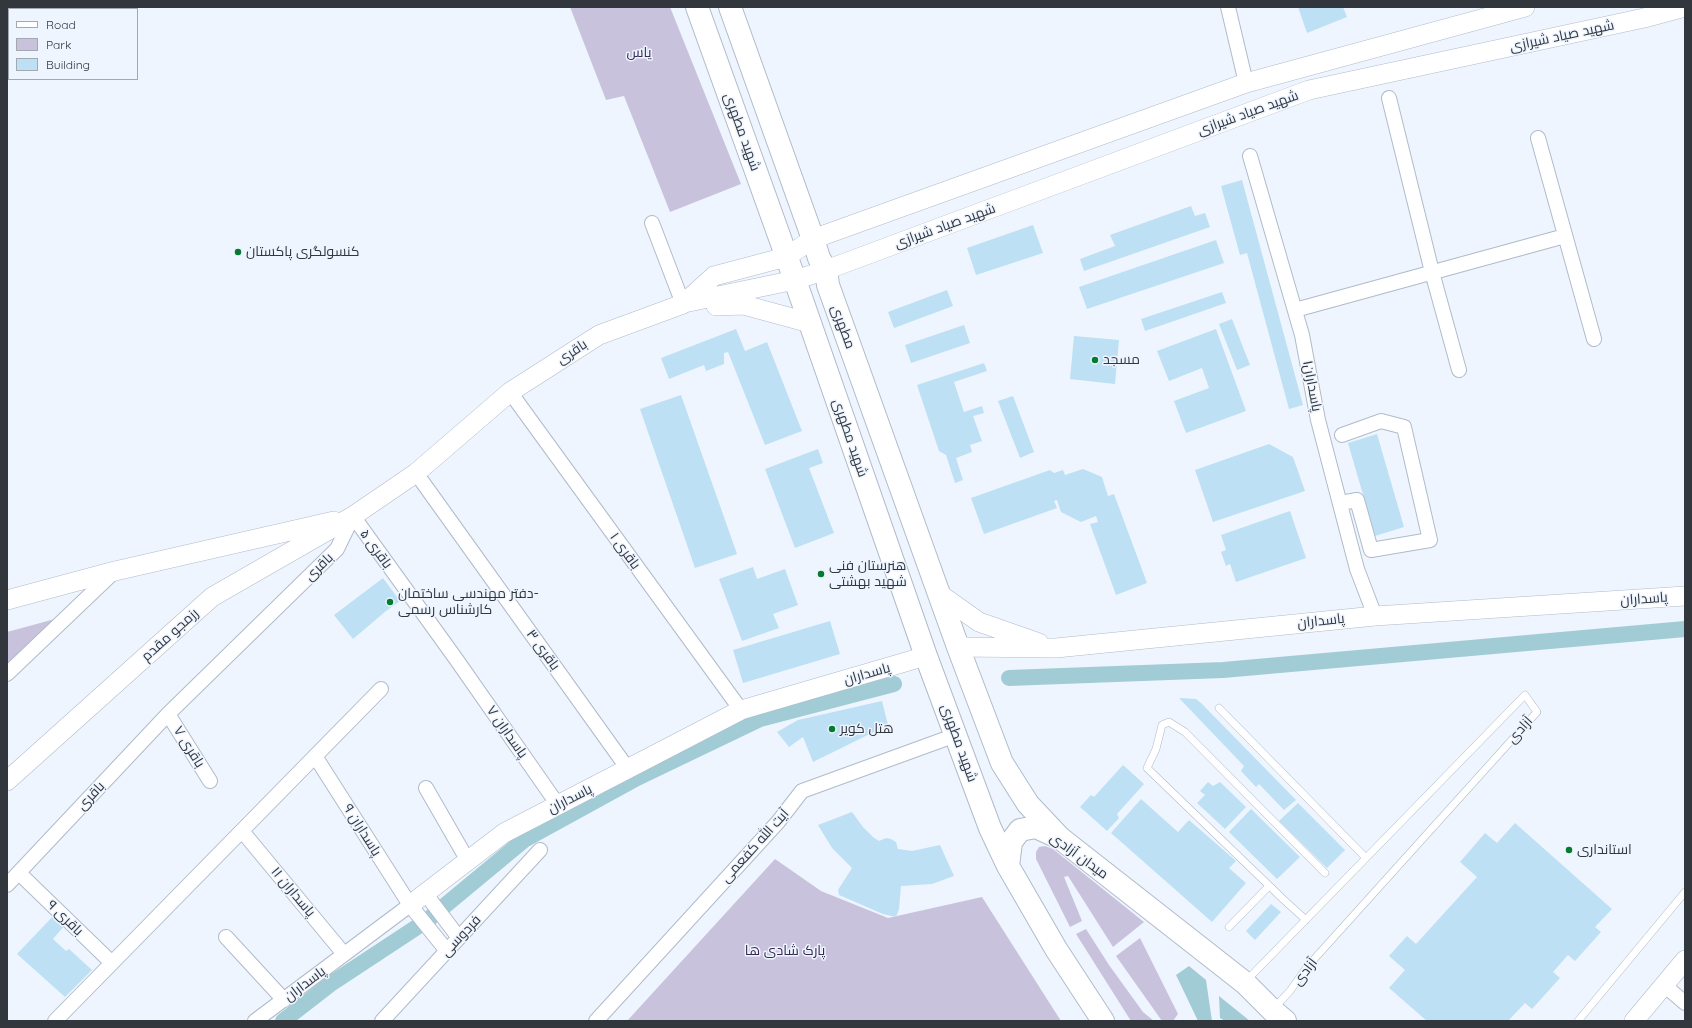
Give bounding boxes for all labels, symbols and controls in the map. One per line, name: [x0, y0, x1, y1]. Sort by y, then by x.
legend: [8, 8, 138, 80]
text: Road: [46, 17, 76, 32]
street label: شهید صیاد شیرازی: [1508, 17, 1616, 55]
text: Park: [46, 37, 71, 52]
park label: یاس: [627, 45, 651, 61]
text: Building: [46, 57, 90, 72]
street label: شهید صیاد شیرازی: [1195, 87, 1301, 139]
street label: شهید مطهری: [720, 91, 764, 173]
street label: شهید صیاد شیرازی: [892, 200, 998, 252]
place label: کنسولگری پاکستان: [246, 244, 360, 260]
marker: کنسولگری پاکستان: [233, 247, 243, 257]
street label: مطهری: [827, 303, 859, 351]
street label: باقری: [554, 336, 590, 368]
place label: مسجد: [1103, 352, 1140, 368]
marker: مسجد: [1090, 355, 1100, 365]
street label: پاسداران۱: [1299, 359, 1325, 413]
street label: شهید مطهری: [829, 397, 871, 479]
street label: باقری ۵: [356, 526, 396, 572]
street label: باقری ۱: [606, 529, 644, 573]
street label: باقری: [301, 549, 337, 585]
place label: هنرستان فنی شهید بهشتی: [829, 558, 907, 590]
marker: هنرستان فنی شهید بهشتی: [816, 569, 826, 579]
place label: دفتر مهندسی ساختمان- کارشناس رسمی: [398, 586, 539, 618]
street label: پاسداران: [1620, 589, 1668, 609]
marker: دفتر مهندسی ساختمان- کارشناس رسمی: [385, 597, 395, 607]
street label: رزمجو مقدم: [138, 605, 202, 665]
street label: پاسداران: [1297, 610, 1345, 632]
street label: باقری ۳: [523, 626, 563, 674]
street label: پاسداران: [842, 659, 892, 689]
street label: شهید مطهری: [937, 702, 981, 784]
street label: پاسداران ۷: [483, 703, 531, 761]
street label: آزادی: [1504, 713, 1536, 747]
place label: هتل کویر: [840, 721, 894, 737]
street label: باقری ۷: [170, 723, 208, 771]
marker: هتل کویر: [827, 724, 837, 734]
street label: باقری: [74, 778, 108, 814]
street label: پاسداران: [545, 781, 595, 817]
street label: پاسداران ۹: [339, 801, 385, 859]
street label: آیت الله کفعمی: [717, 806, 793, 886]
street label: میدان آزادی: [1047, 829, 1111, 883]
place label: استانداری: [1577, 842, 1632, 858]
marker: استانداری: [1564, 845, 1574, 855]
street label: پاسداران ۱۱: [267, 864, 319, 920]
street label: باقری ۹: [43, 897, 87, 939]
street label: فردوسی: [437, 912, 485, 960]
park label: پارک شادی ها: [745, 943, 825, 959]
street label: آزادی: [1289, 955, 1321, 989]
street label: پاسداران: [281, 963, 329, 1005]

